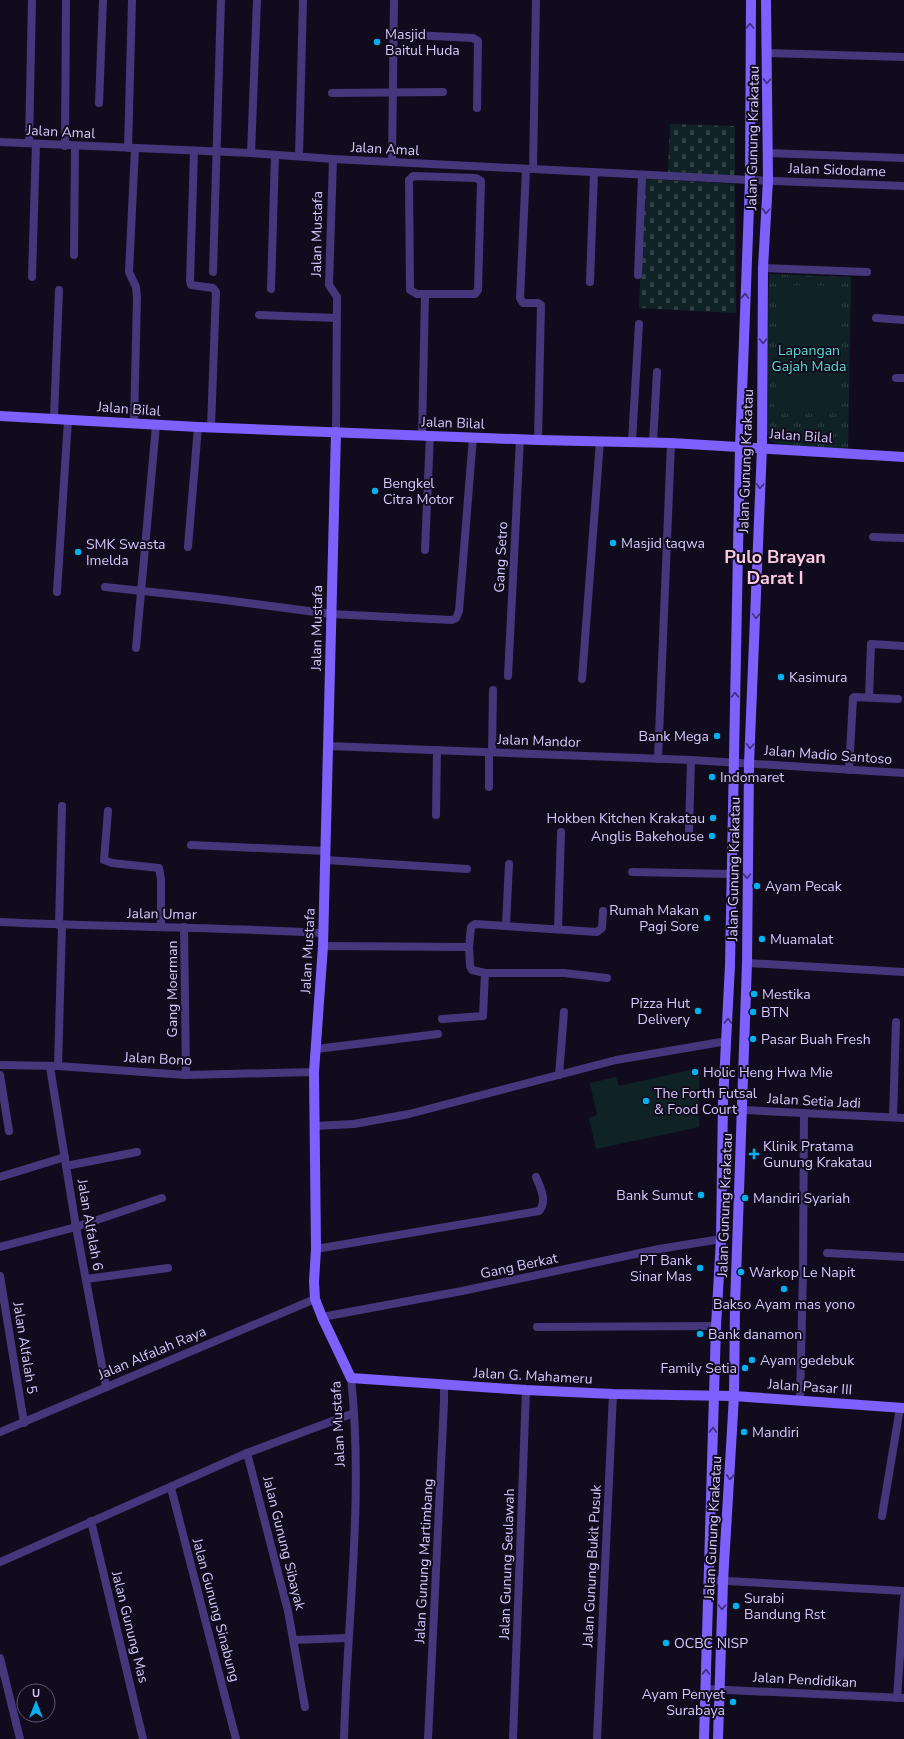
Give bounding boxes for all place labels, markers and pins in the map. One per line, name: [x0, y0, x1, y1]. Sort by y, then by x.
place label: Masjid Baitul Huda: [385, 25, 460, 60]
marker: Masjid Baitul Huda: [372, 37, 382, 47]
place label: Bengkel Citra Motor: [383, 474, 454, 509]
marker: Bengkel Citra Motor: [370, 486, 380, 496]
place label: Masjid taqwa: [621, 534, 705, 553]
place label: SMK Swasta Imelda: [86, 535, 166, 570]
marker: Masjid taqwa: [608, 538, 618, 548]
marker: SMK Swasta Imelda: [73, 547, 83, 557]
place label: Kasimura: [789, 668, 847, 687]
marker: Kasimura: [776, 672, 786, 682]
place label: Bank Mega: [639, 727, 709, 746]
marker: Bank Mega: [712, 731, 722, 741]
place label: Indomaret: [720, 768, 784, 787]
marker: Indomaret: [707, 772, 717, 782]
place label: Hokben Kitchen Krakatau: [547, 809, 705, 828]
marker: Hokben Kitchen Krakatau: [708, 813, 718, 823]
place label: Anglis Bakehouse: [591, 827, 704, 846]
marker: Anglis Bakehouse: [707, 831, 717, 841]
place label: Ayam Pecak: [765, 877, 843, 896]
marker: Ayam Pecak: [752, 881, 762, 891]
place label: Rumah Makan Pagi Sore: [609, 901, 699, 936]
marker: Rumah Makan Pagi Sore: [702, 913, 712, 923]
place label: Muamalat: [770, 930, 833, 949]
marker: Muamalat: [757, 934, 767, 944]
place label: Mestika: [762, 985, 811, 1004]
marker: Mestika: [749, 989, 759, 999]
place label: Pizza Hut Delivery: [631, 994, 691, 1029]
place label: BTN: [761, 1003, 789, 1022]
marker: Pizza Hut Delivery: [693, 1006, 703, 1016]
marker: BTN: [748, 1007, 758, 1017]
place label: Pasar Buah Fresh: [761, 1030, 871, 1049]
marker: Pasar Buah Fresh: [748, 1034, 758, 1044]
place label: Holic Heng Hwa Mie: [703, 1063, 833, 1082]
marker: Holic Heng Hwa Mie: [690, 1067, 700, 1077]
place label: The Forth Futsal & Food Court: [654, 1084, 758, 1119]
marker: The Forth Futsal & Food Court: [641, 1096, 651, 1106]
place label: Klinik Pratama Gunung Krakatau: [763, 1137, 872, 1172]
marker: Klinik Pratama Gunung Krakatau: [748, 1148, 760, 1160]
place label: Bank Sumut: [616, 1186, 693, 1205]
place label: Mandiri Syariah: [753, 1189, 850, 1208]
marker: Bank Sumut: [696, 1190, 706, 1200]
marker: Mandiri Syariah: [740, 1193, 750, 1203]
place label: PT Bank Sinar Mas: [630, 1251, 693, 1286]
marker: PT Bank Sinar Mas: [695, 1263, 705, 1273]
place label: Warkop Le Napit: [749, 1263, 855, 1282]
marker: Warkop Le Napit: [736, 1267, 746, 1277]
marker: Bakso Ayam mas yono: [779, 1284, 789, 1294]
place label: Bakso Ayam mas yono: [713, 1295, 855, 1314]
place label: Bank danamon: [708, 1325, 802, 1344]
marker: Bank danamon: [695, 1329, 705, 1339]
place label: Ayam gedebuk: [760, 1351, 855, 1370]
marker: Ayam gedebuk: [747, 1355, 757, 1365]
place label: Family Setia: [661, 1359, 737, 1378]
marker: Family Setia: [740, 1363, 750, 1373]
place label: Mandiri: [752, 1423, 799, 1442]
marker: Mandiri: [739, 1427, 749, 1437]
place label: Surabi Bandung Rst: [744, 1589, 825, 1624]
marker: Surabi Bandung Rst: [731, 1601, 741, 1611]
place label: OCBC NISP: [674, 1634, 748, 1653]
marker: OCBC NISP: [661, 1638, 671, 1648]
place label: Ayam Penyet Surabaya: [642, 1685, 725, 1720]
marker: Ayam Penyet Surabaya: [728, 1697, 738, 1707]

